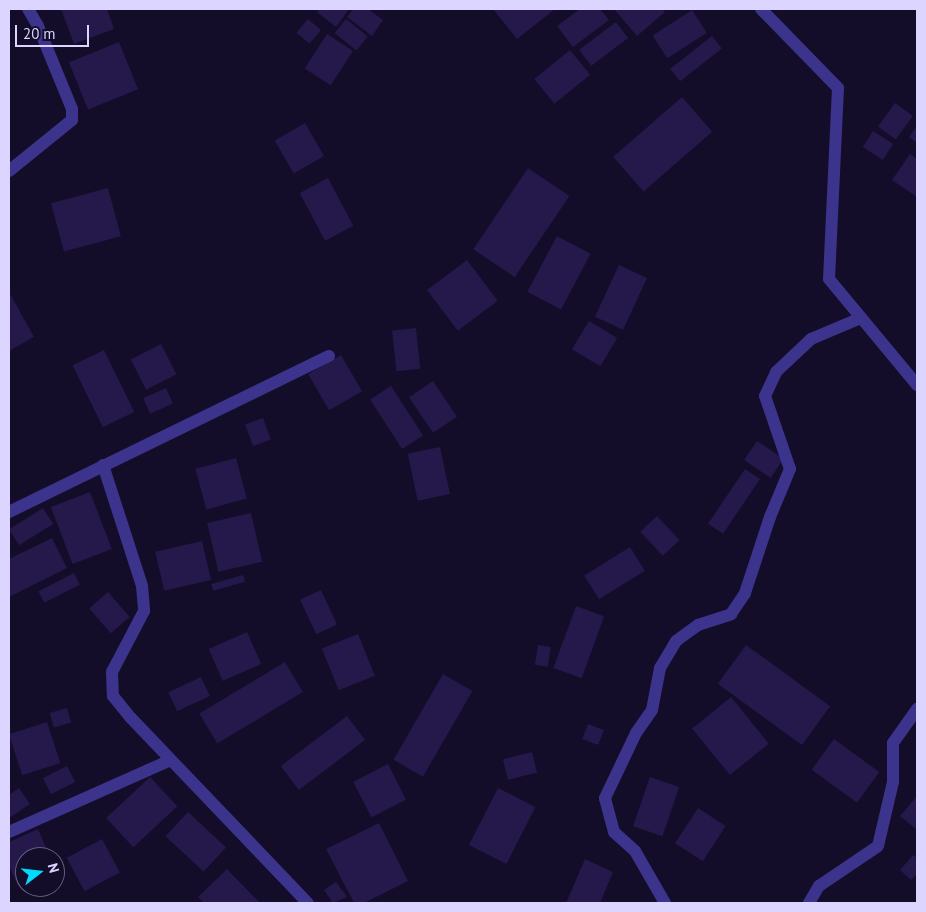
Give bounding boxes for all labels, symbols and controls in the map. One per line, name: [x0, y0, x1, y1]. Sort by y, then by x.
scale bar: [18, 15, 91, 47]
text: 20 m: [23, 24, 56, 43]
north arrow: [15, 847, 65, 897]
text: N: [44, 861, 63, 875]

